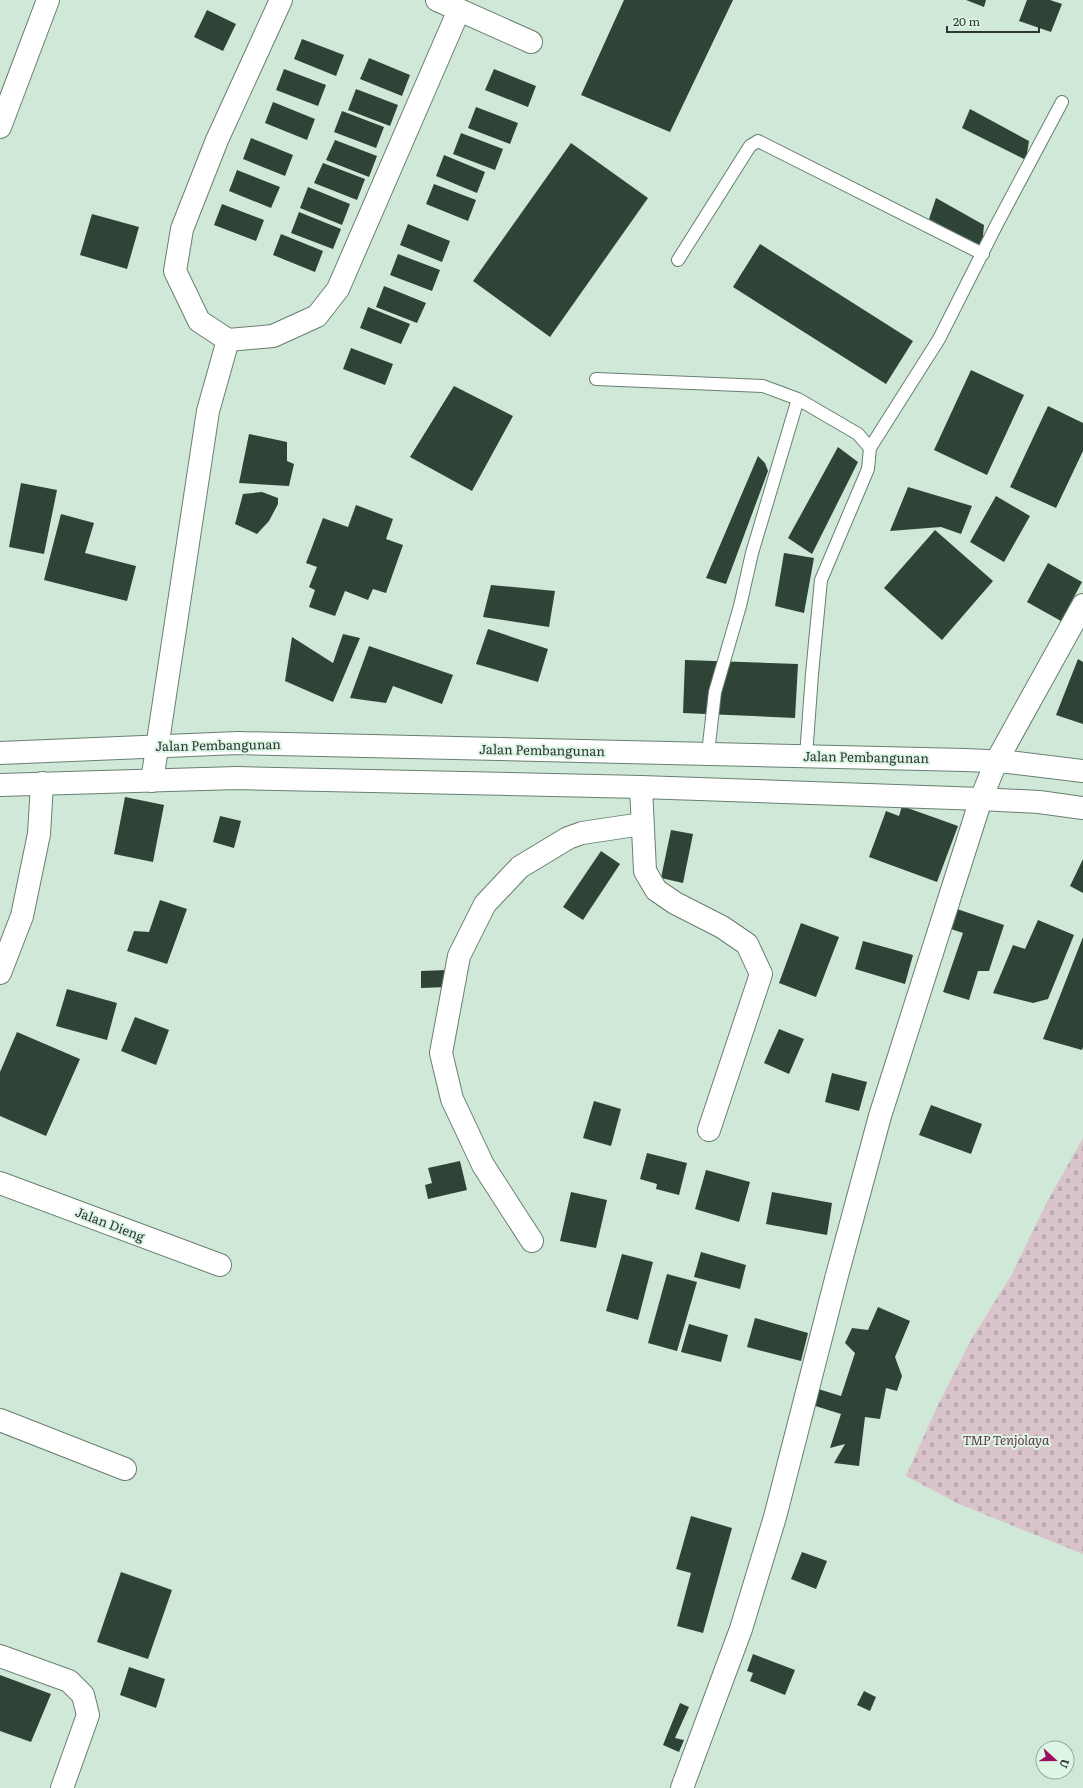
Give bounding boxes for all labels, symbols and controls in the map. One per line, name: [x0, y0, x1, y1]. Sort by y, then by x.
scale bar: [947, 8, 1039, 34]
text: 20 m: [953, 12, 980, 30]
street label: Jalan Pembangunan: [155, 734, 281, 755]
street label: Jalan Pembangunan: [479, 739, 605, 760]
street label: Jalan Pembangunan: [803, 746, 929, 767]
street label: Jalan Dieng: [73, 1202, 148, 1246]
park label: TMP Tenjolaya: [963, 1430, 1050, 1449]
north arrow: [1035, 1740, 1075, 1780]
text: U: [1056, 1757, 1074, 1771]

